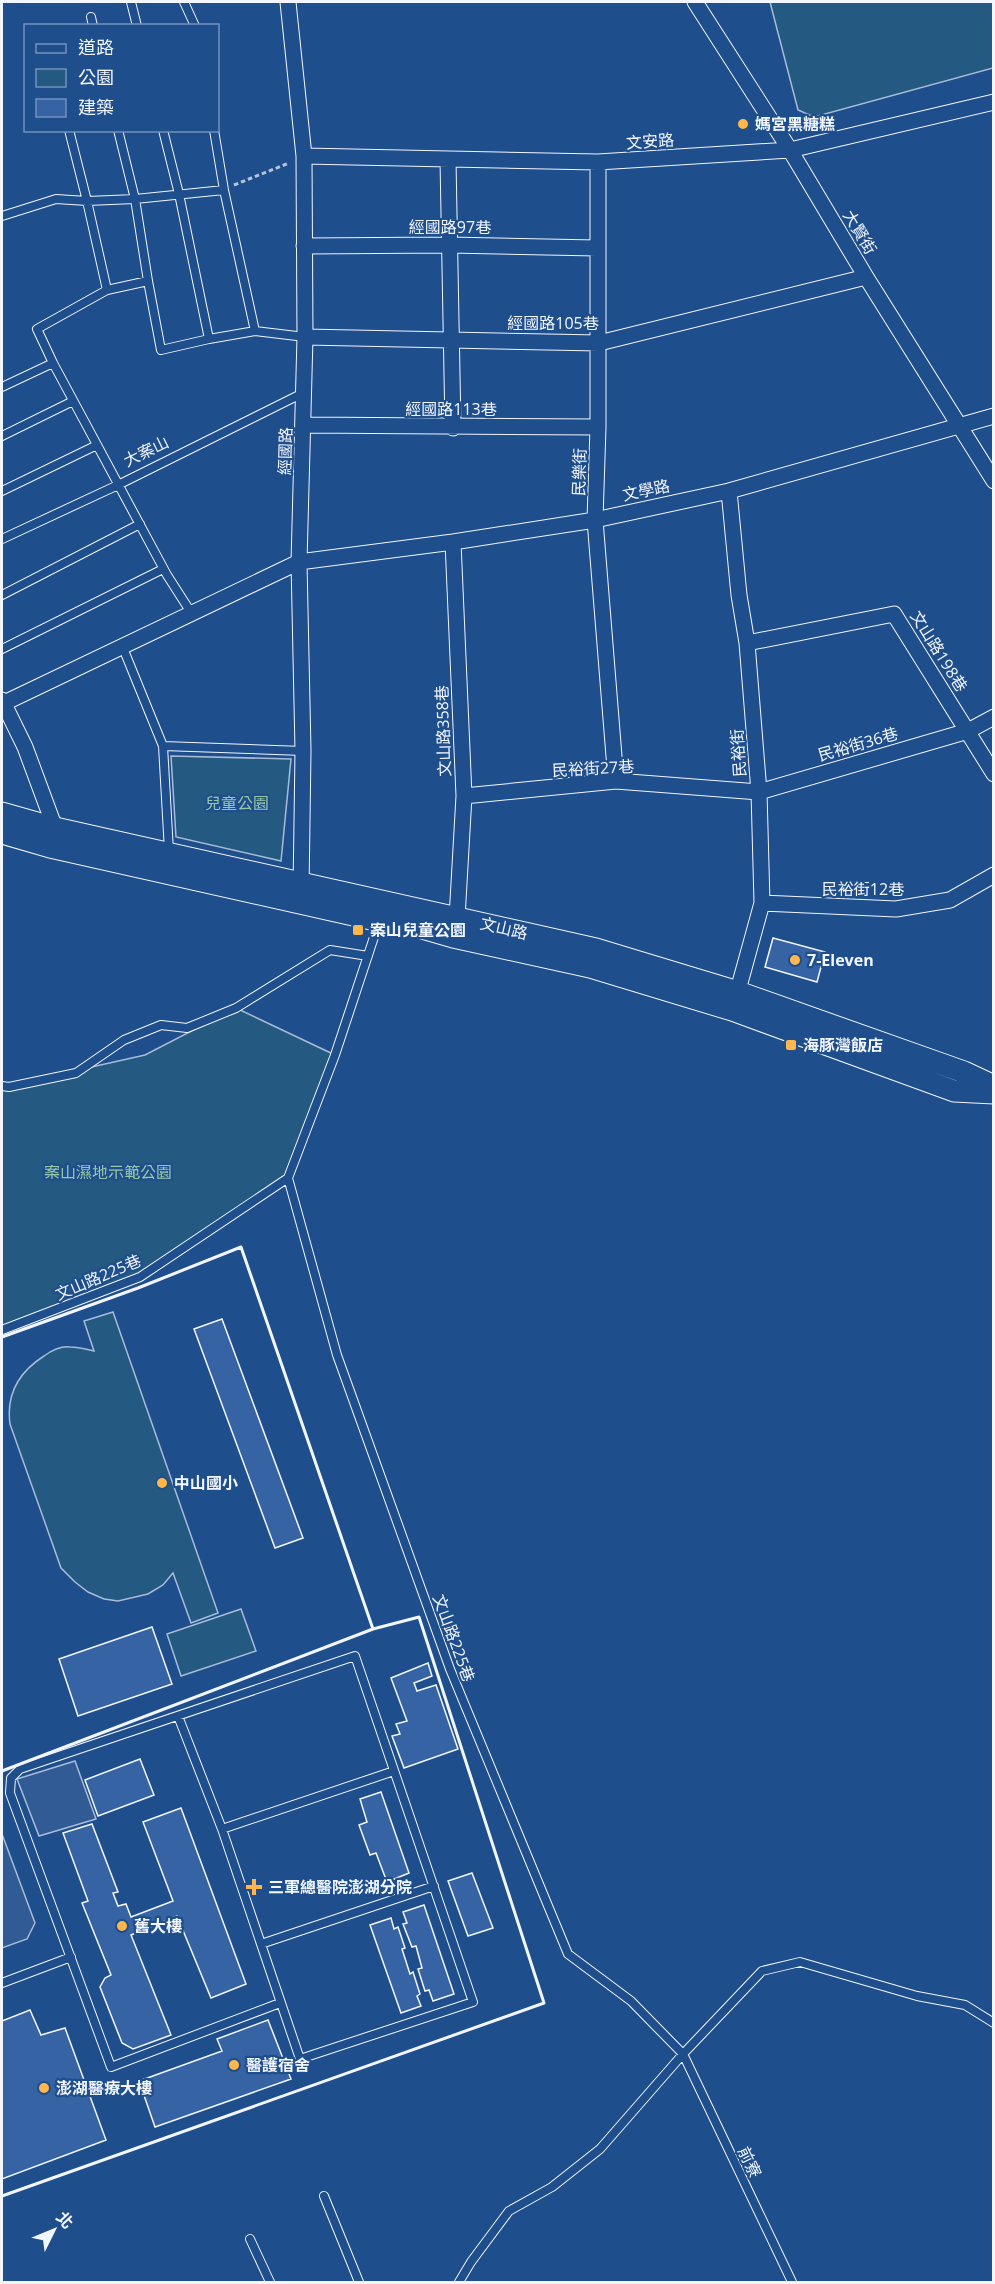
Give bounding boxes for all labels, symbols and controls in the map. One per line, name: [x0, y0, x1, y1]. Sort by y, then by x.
legend: [24, 24, 219, 132]
text: 道路: [78, 35, 114, 59]
text: 公園: [78, 65, 114, 89]
text: 建築: [78, 95, 114, 119]
place label: 媽宮黑糖糕: [755, 113, 835, 135]
marker: 媽宮黑糖糕: [736, 117, 750, 131]
street label: 文安路: [625, 128, 675, 154]
street label: 大賢街: [838, 206, 882, 258]
street label: 經國路97巷: [409, 216, 491, 238]
street label: 經國路105巷: [507, 312, 599, 334]
street label: 經國路113巷: [405, 398, 497, 420]
street label: 經國路: [273, 427, 297, 475]
street label: 大案山: [120, 431, 172, 471]
street label: 民樂街: [567, 448, 591, 496]
street label: 文學路: [620, 474, 672, 506]
street label: 文山路198巷: [905, 606, 973, 696]
street label: 文山路358巷: [430, 685, 456, 777]
street label: 民裕街36巷: [815, 722, 901, 766]
street label: 民裕街: [725, 728, 751, 778]
street label: 民裕街27巷: [551, 755, 635, 781]
park label: 兒童公園: [205, 792, 269, 814]
street label: 民裕街12巷: [822, 878, 904, 900]
street label: 文山路: [478, 912, 530, 944]
place label: 案山兒童公園: [370, 919, 466, 941]
marker: 案山兒童公園: [351, 923, 365, 937]
place label: 7-Eleven: [807, 949, 874, 971]
marker: 7-Eleven: [788, 953, 802, 967]
place label: 海豚灣飯店: [803, 1034, 883, 1056]
marker: 海豚灣飯店: [784, 1038, 798, 1052]
park label: 案山濕地示範公園: [44, 1161, 172, 1183]
street label: 文山路225巷: [52, 1249, 144, 1305]
place label: 中山國小: [174, 1472, 238, 1494]
marker: 中山國小: [155, 1476, 169, 1490]
street label: 文山路225巷: [428, 1591, 480, 1685]
place label: 三軍總醫院澎湖分院: [268, 1876, 412, 1898]
marker: 三軍總醫院澎湖分院: [245, 1878, 263, 1896]
place label: 舊大樓: [134, 1915, 182, 1937]
marker: 舊大樓: [115, 1919, 129, 1933]
place label: 醫護宿舍: [246, 2054, 310, 2076]
marker: 醫護宿舍: [227, 2058, 241, 2072]
place label: 澎湖醫療大樓: [56, 2077, 152, 2099]
marker: 澎湖醫療大樓: [37, 2081, 51, 2095]
street label: 前寮: [733, 2143, 767, 2181]
north arrow: [24, 2200, 84, 2260]
text: 北: [51, 2206, 78, 2233]

